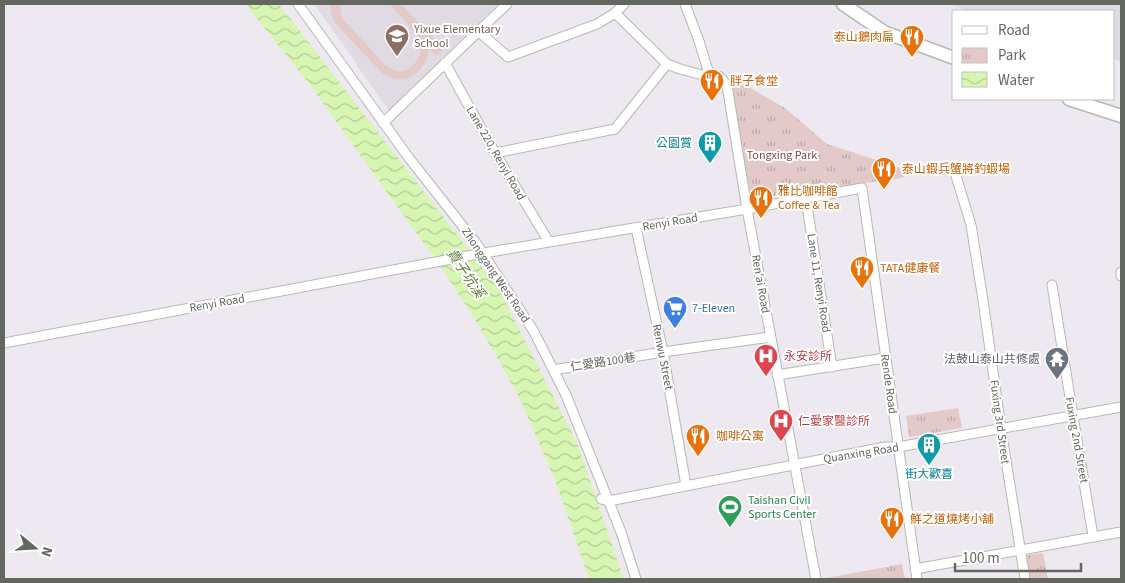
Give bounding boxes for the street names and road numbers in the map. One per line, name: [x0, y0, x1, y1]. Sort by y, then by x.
street label: Lane 220, Renyi Road: [462, 103, 529, 203]
street label: Renyi Road: [641, 209, 699, 236]
street label: Zhonggang West Road: [457, 224, 534, 326]
street label: Lane 11, Renyi Road: [802, 232, 835, 334]
street label: Ren'ai Road: [747, 253, 774, 315]
street label: Renyi Road: [188, 290, 246, 317]
street label: Renwu Street: [648, 323, 677, 392]
street label: 仁愛路100巷: [569, 349, 637, 376]
street label: Rende Road: [876, 353, 901, 415]
street label: Fuxing 3rd Street: [985, 379, 1014, 465]
street label: Fuxing 2nd Street: [1061, 396, 1092, 485]
street label: Quanxing Road: [822, 439, 900, 468]

